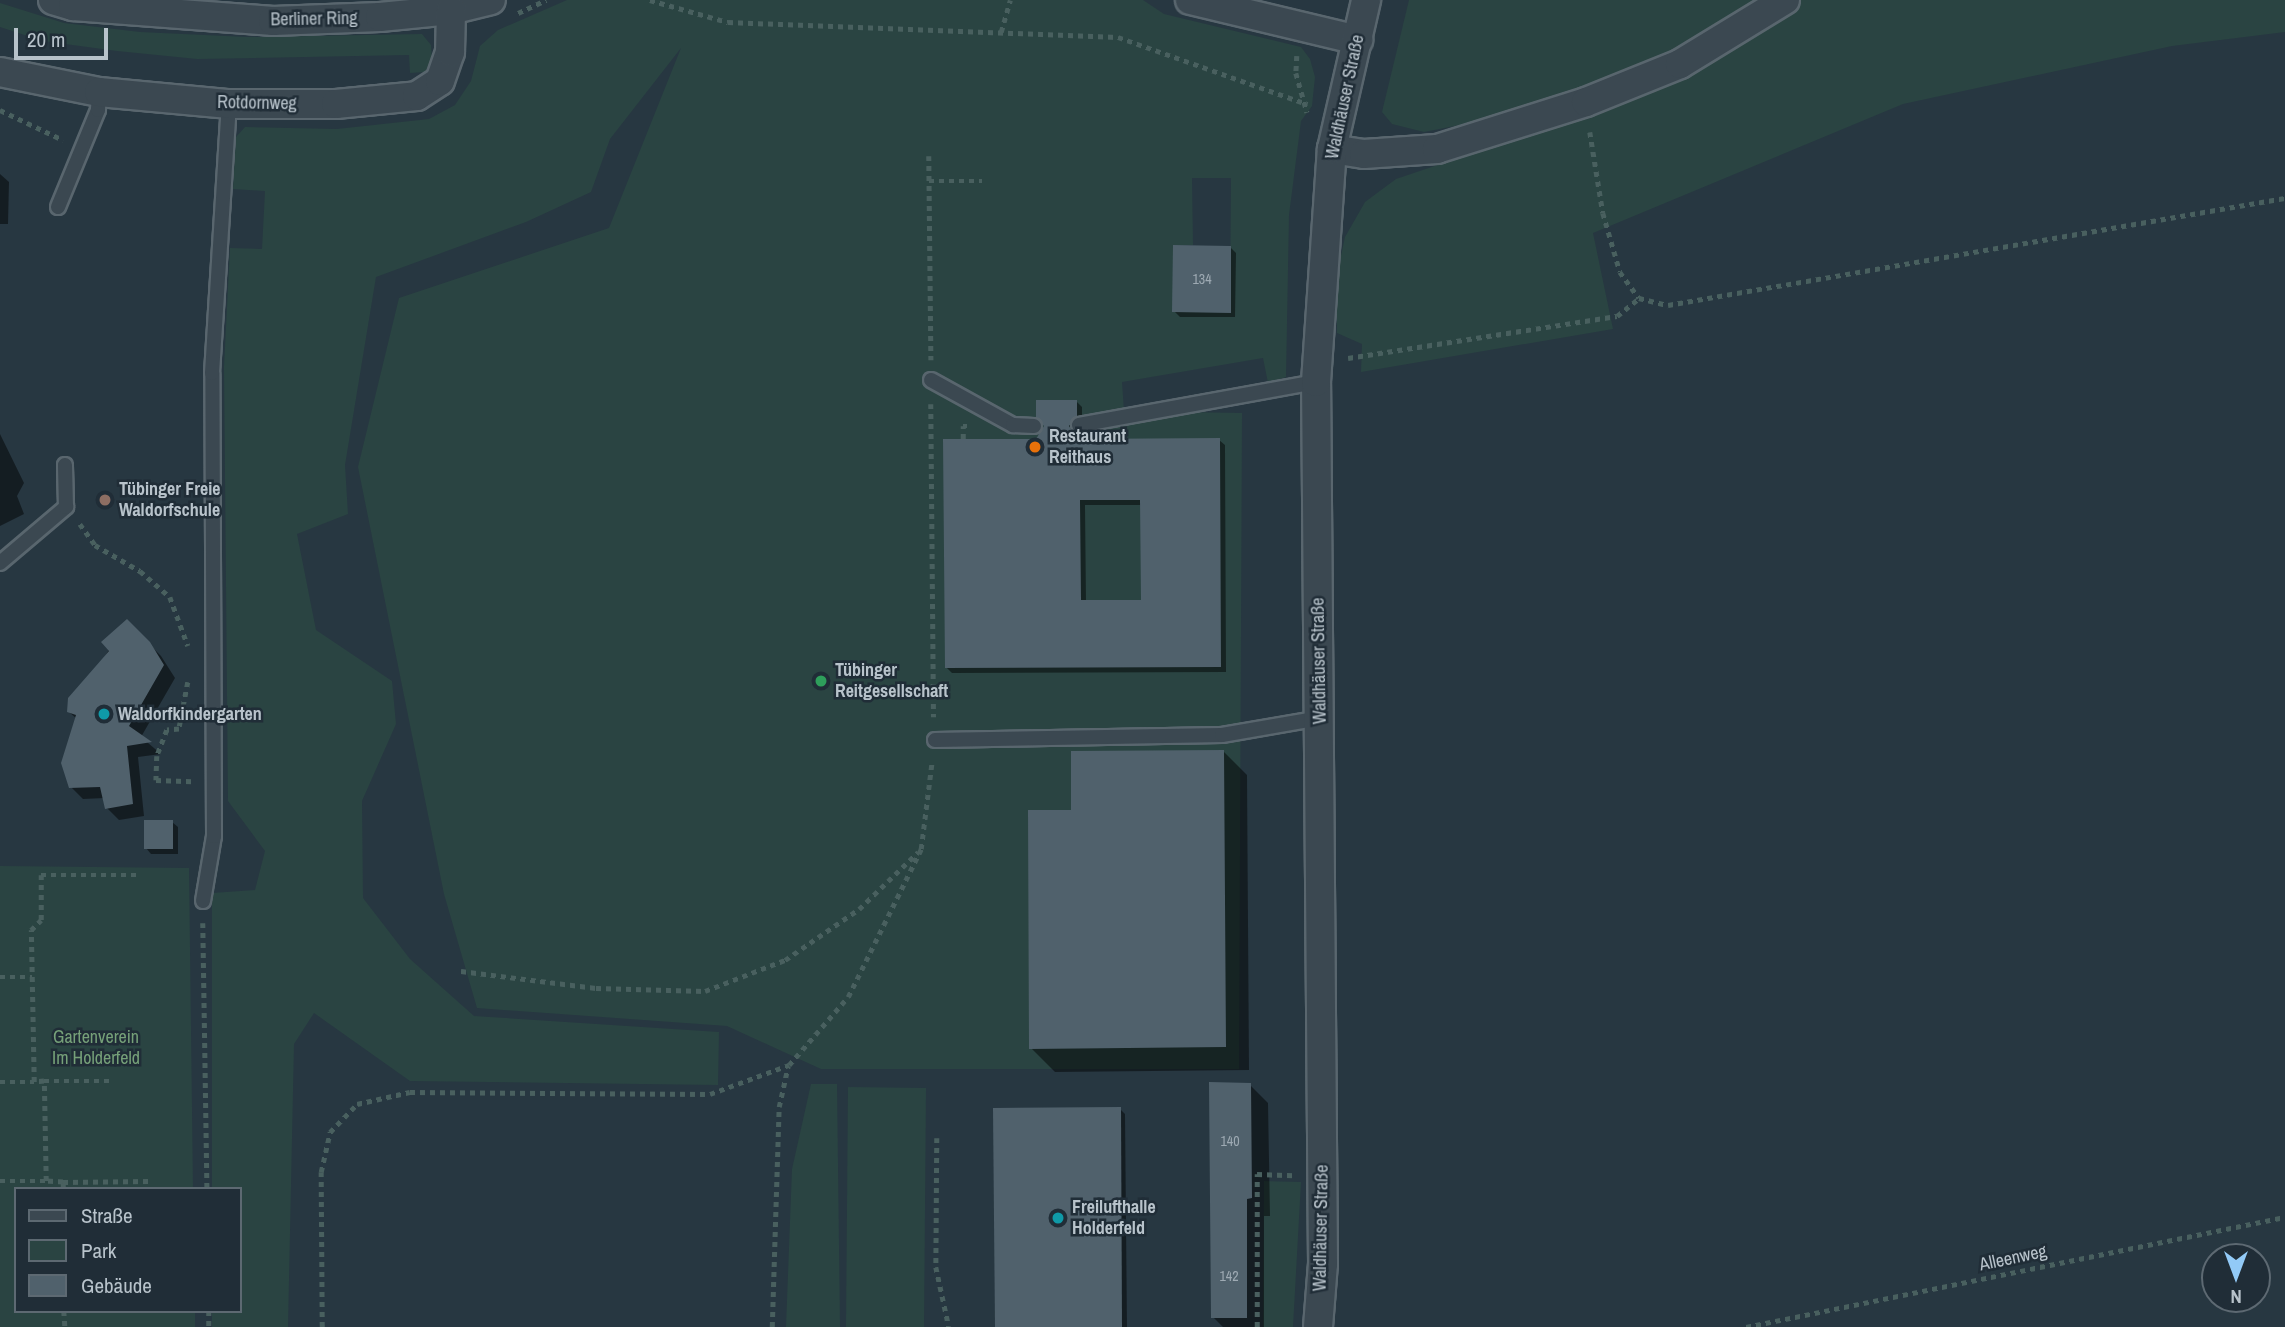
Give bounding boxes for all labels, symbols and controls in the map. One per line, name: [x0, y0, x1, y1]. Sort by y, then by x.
street label: Berliner Ring: [270, 7, 358, 31]
scale bar: [18, 14, 112, 58]
text: 20 m: [27, 25, 65, 54]
street label: Waldhäuser Straße: [1321, 33, 1369, 161]
street label: Rotdornweg: [217, 92, 297, 114]
house number: 134: [1192, 271, 1212, 287]
place label: Restaurant Reithaus: [1049, 426, 1126, 468]
marker: Restaurant Reithaus: [1027, 439, 1043, 455]
place label: Tübinger Freie Waldorfschule: [119, 479, 220, 522]
marker: Tübinger Freie Waldorfschule: [97, 492, 113, 508]
street label: Waldhäuser Straße: [1307, 598, 1331, 724]
place label: Tübinger Reitgesellschaft: [835, 660, 948, 702]
marker: Tübinger Reitgesellschaft: [813, 673, 829, 689]
place label: Waldorfkindergarten: [118, 703, 262, 725]
marker: Waldorfkindergarten: [96, 706, 112, 722]
park label: Gartenverein Im Holderfeld: [52, 1027, 140, 1070]
house number: 140: [1220, 1133, 1240, 1149]
street label: Waldhäuser Straße: [1309, 1165, 1333, 1291]
legend: [14, 1187, 242, 1313]
place label: Freilufthalle Holderfeld: [1072, 1197, 1156, 1240]
text: Straße: [81, 1201, 133, 1230]
marker: Freilufthalle Holderfeld: [1050, 1210, 1066, 1226]
text: Park: [81, 1236, 116, 1265]
street label: Alleenweg: [1977, 1240, 2049, 1276]
north arrow: [2201, 1243, 2271, 1313]
house number: 142: [1219, 1268, 1239, 1284]
text: Gebäude: [81, 1271, 152, 1300]
text: N: [2230, 1284, 2242, 1310]

